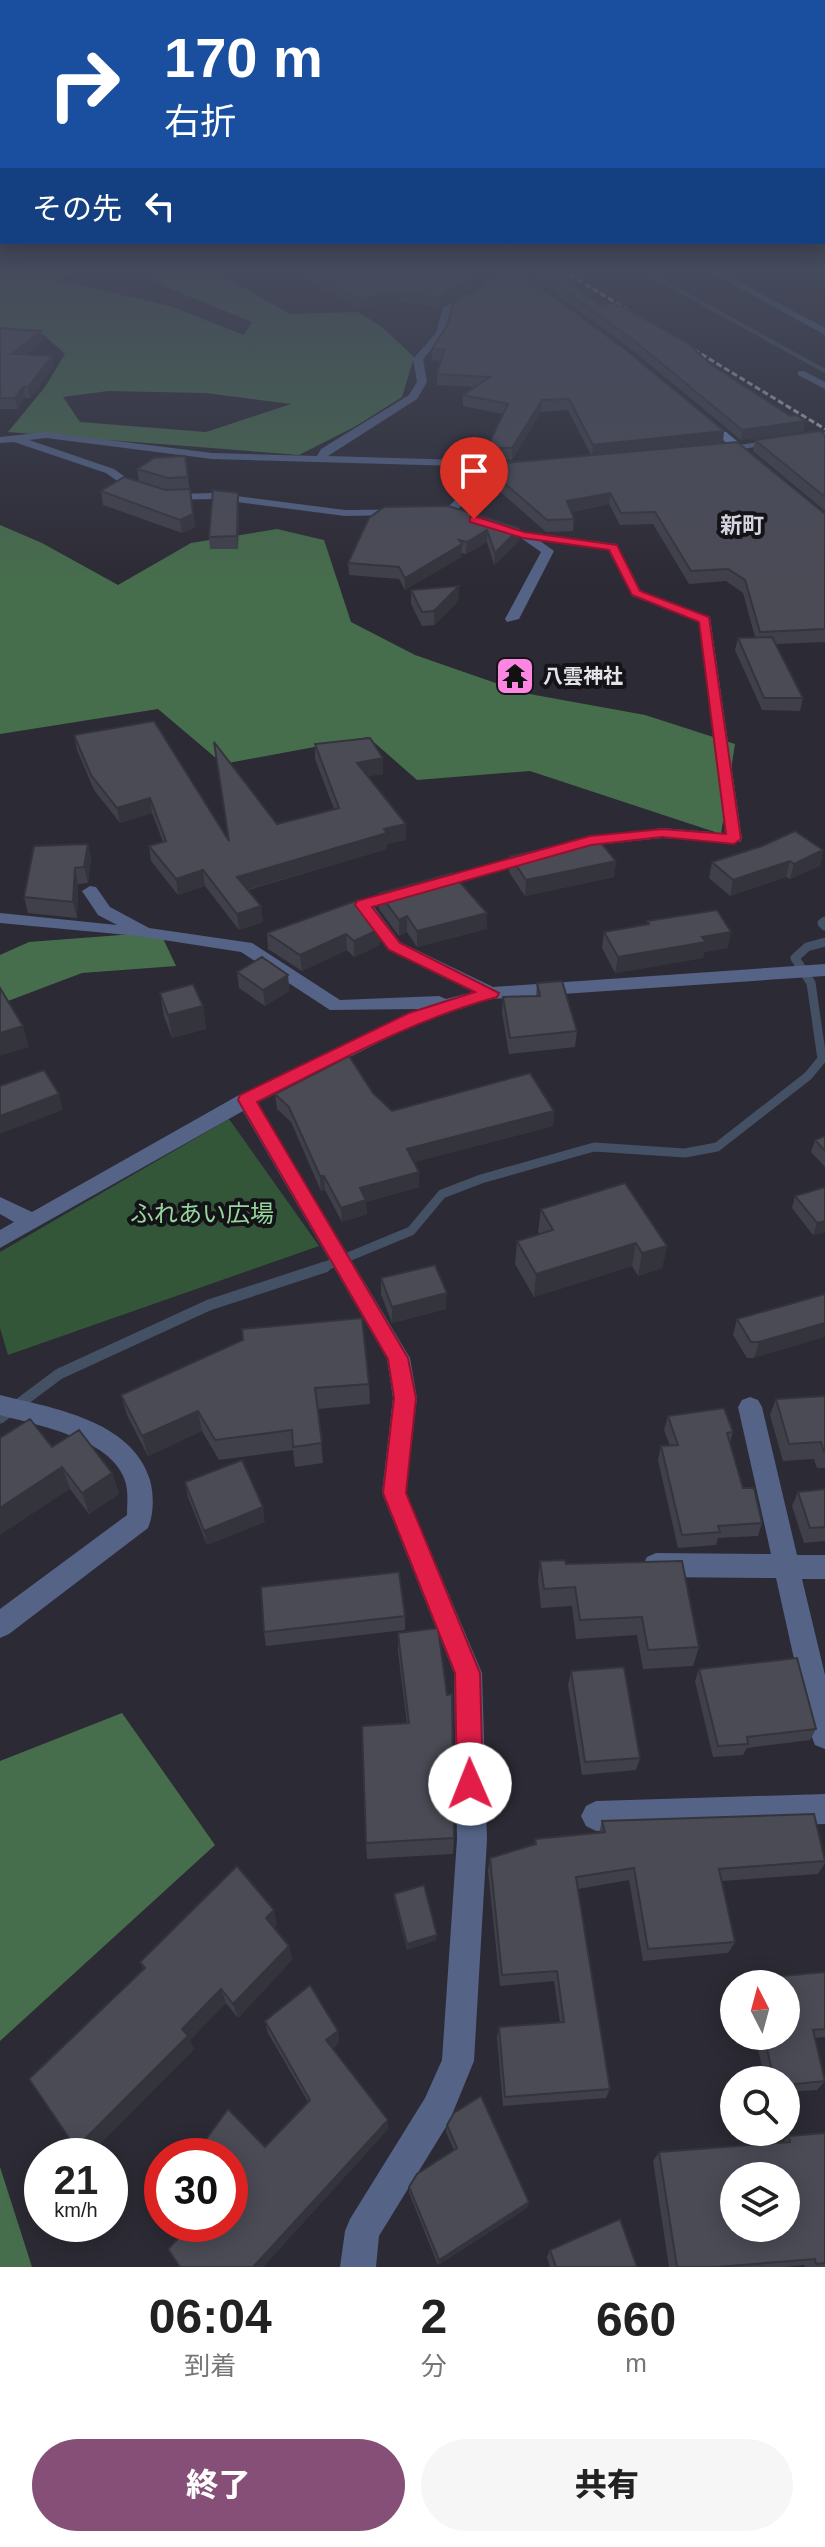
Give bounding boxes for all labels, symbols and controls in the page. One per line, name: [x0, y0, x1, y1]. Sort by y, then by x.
text: 170 m: [164, 26, 323, 89]
icon: right: [32, 32, 136, 136]
text: 右折: [164, 101, 236, 142]
icon: left: [138, 184, 182, 228]
text: その先: [32, 192, 122, 225]
pin: [440, 437, 508, 519]
icon: arrive: [452, 449, 496, 493]
district label: 新町: [720, 513, 764, 538]
temple icon: 八雲神社: [494, 655, 536, 697]
place label: 八雲神社: [543, 665, 623, 687]
park label: ふれあい広場: [130, 1200, 274, 1227]
position arrow: [428, 1742, 512, 1826]
north arrow: [720, 1970, 800, 2050]
map controls: [720, 1970, 800, 2242]
button: search: [720, 2066, 800, 2146]
speed limit sign: 30: [144, 2138, 248, 2242]
text: 21: [54, 2158, 98, 2202]
button: layers: [720, 2162, 800, 2242]
text: km/h: [54, 2199, 98, 2221]
text: 06:04: [149, 2290, 272, 2343]
text: 2: [420, 2290, 447, 2343]
text: 660: [596, 2293, 676, 2346]
text: m: [625, 2348, 647, 2378]
text: 到着: [184, 2351, 236, 2381]
text: 分: [421, 2351, 447, 2381]
button: 終了: [32, 2439, 405, 2531]
button: 共有: [421, 2439, 793, 2531]

